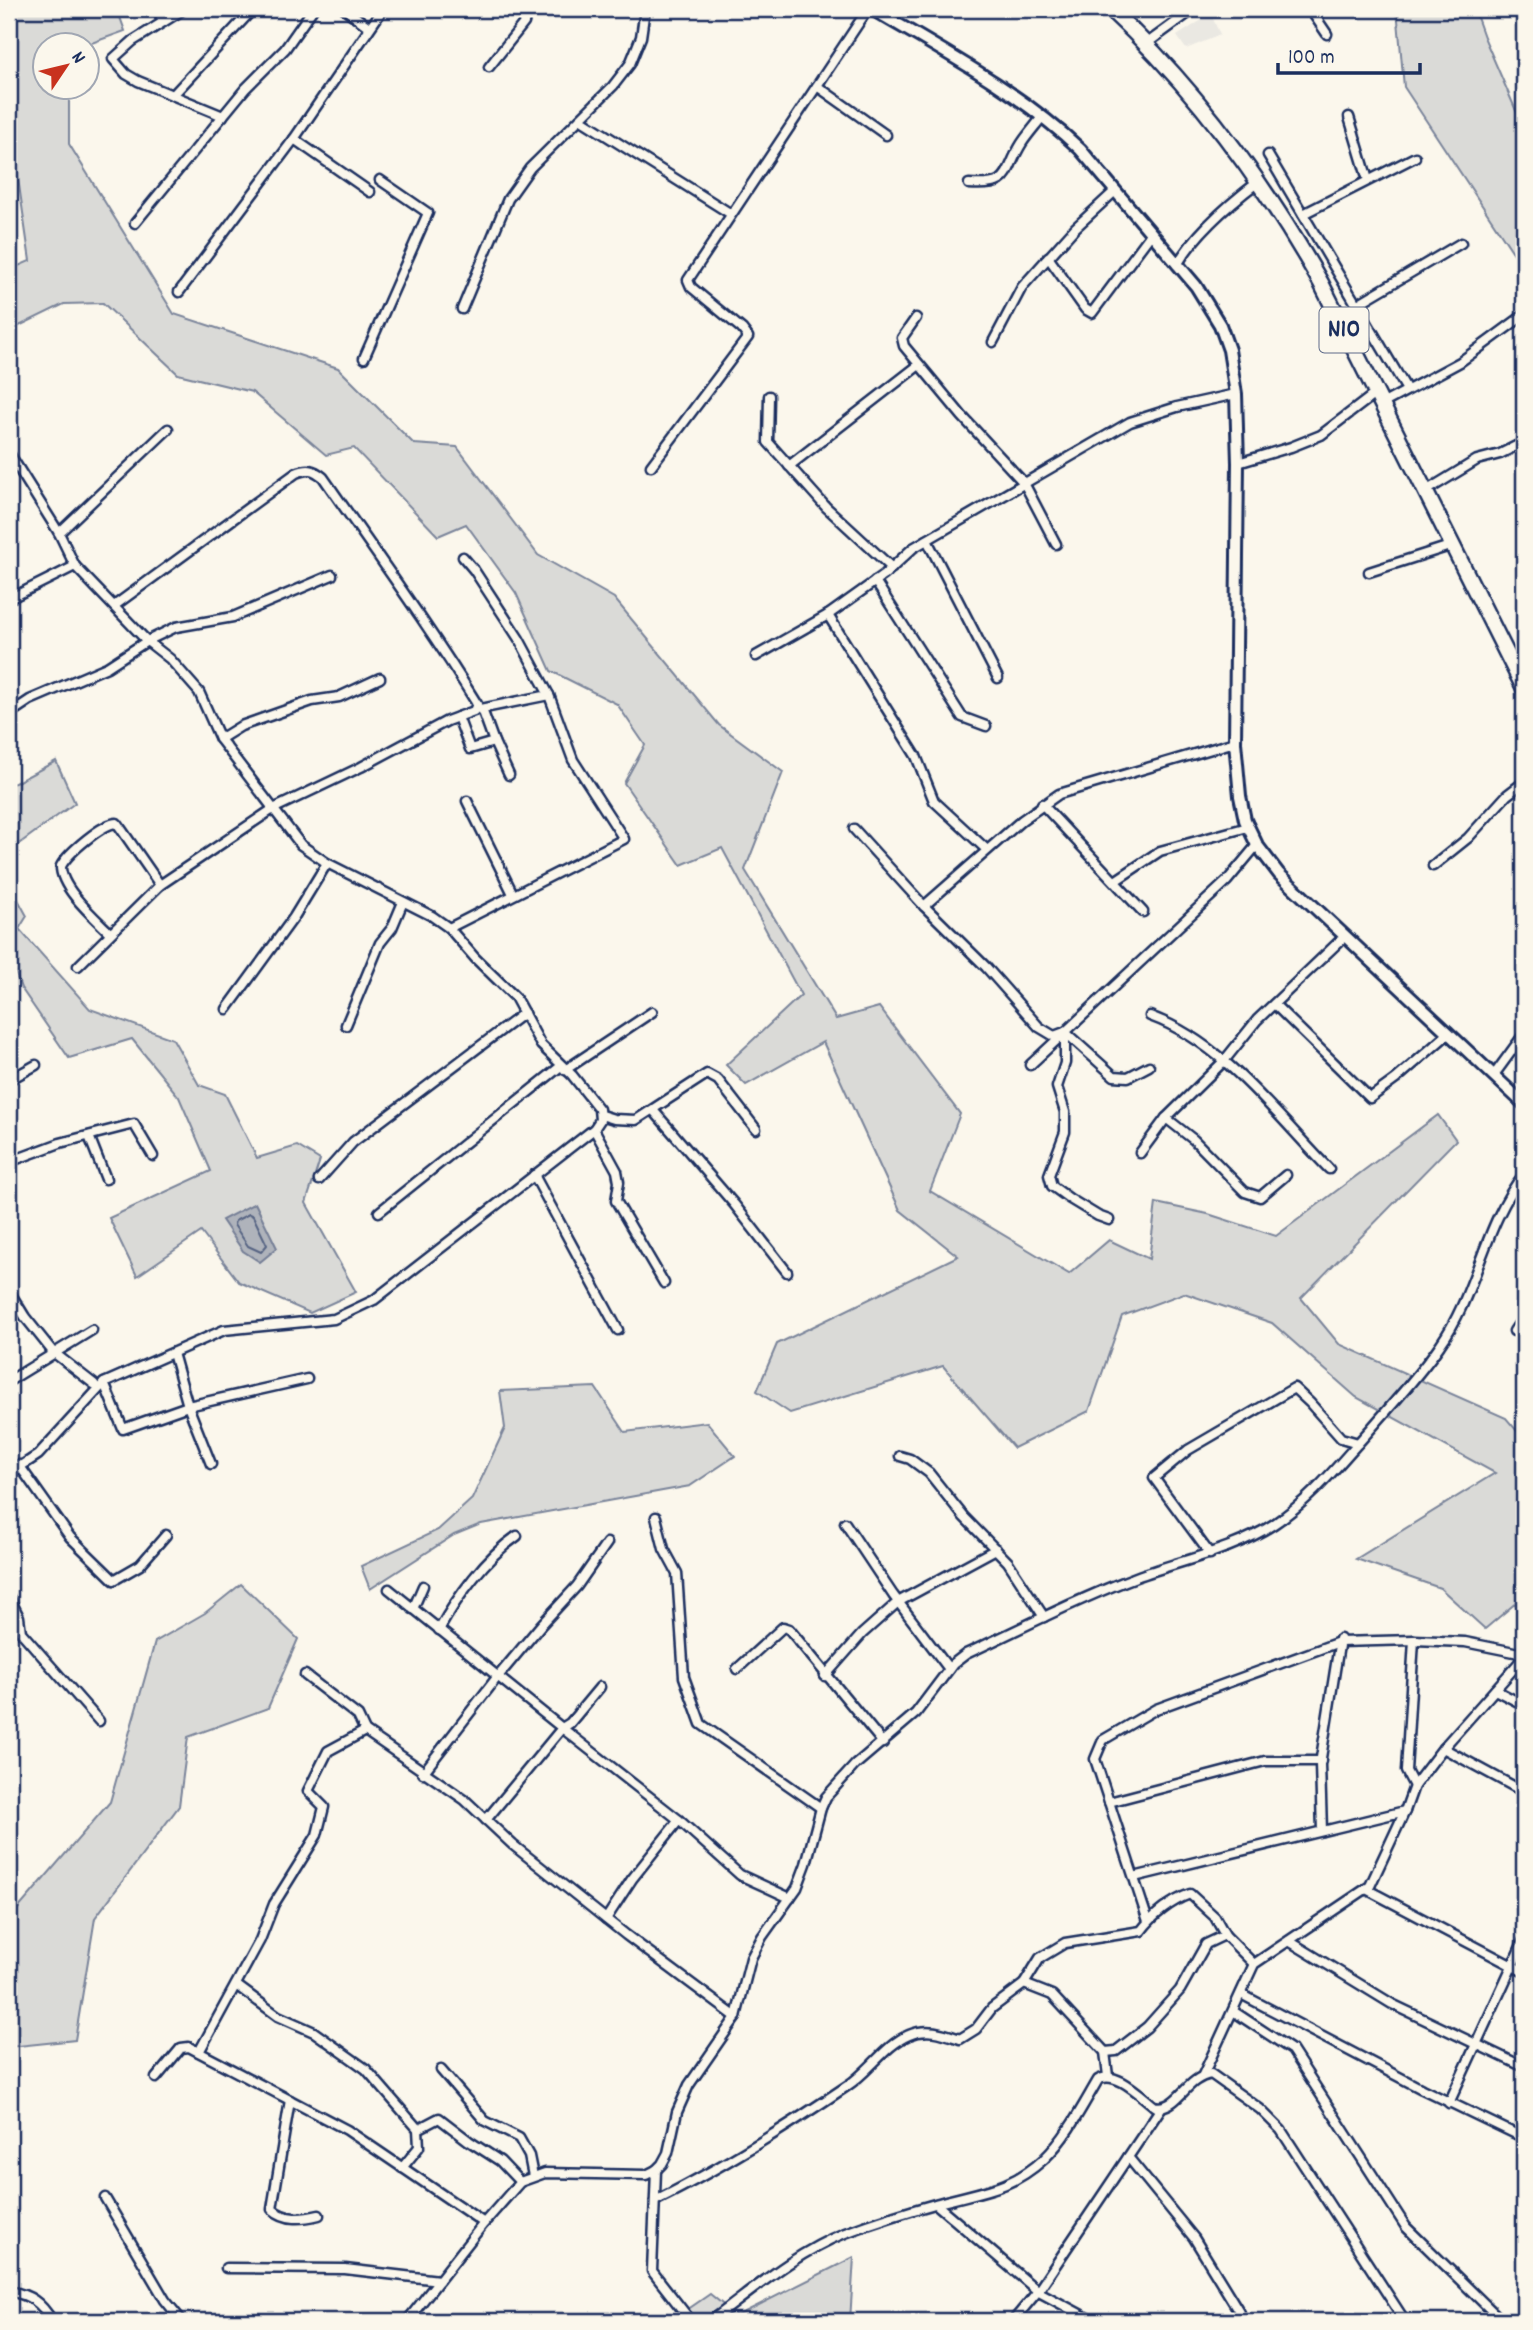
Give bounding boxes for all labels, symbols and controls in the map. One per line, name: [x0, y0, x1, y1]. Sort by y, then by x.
north arrow: [32, 32, 102, 102]
scale bar: [1278, 32, 1419, 76]
text: 100 m: [1288, 44, 1335, 74]
text: N: [63, 47, 91, 70]
road number: N10: [1320, 308, 1368, 352]

